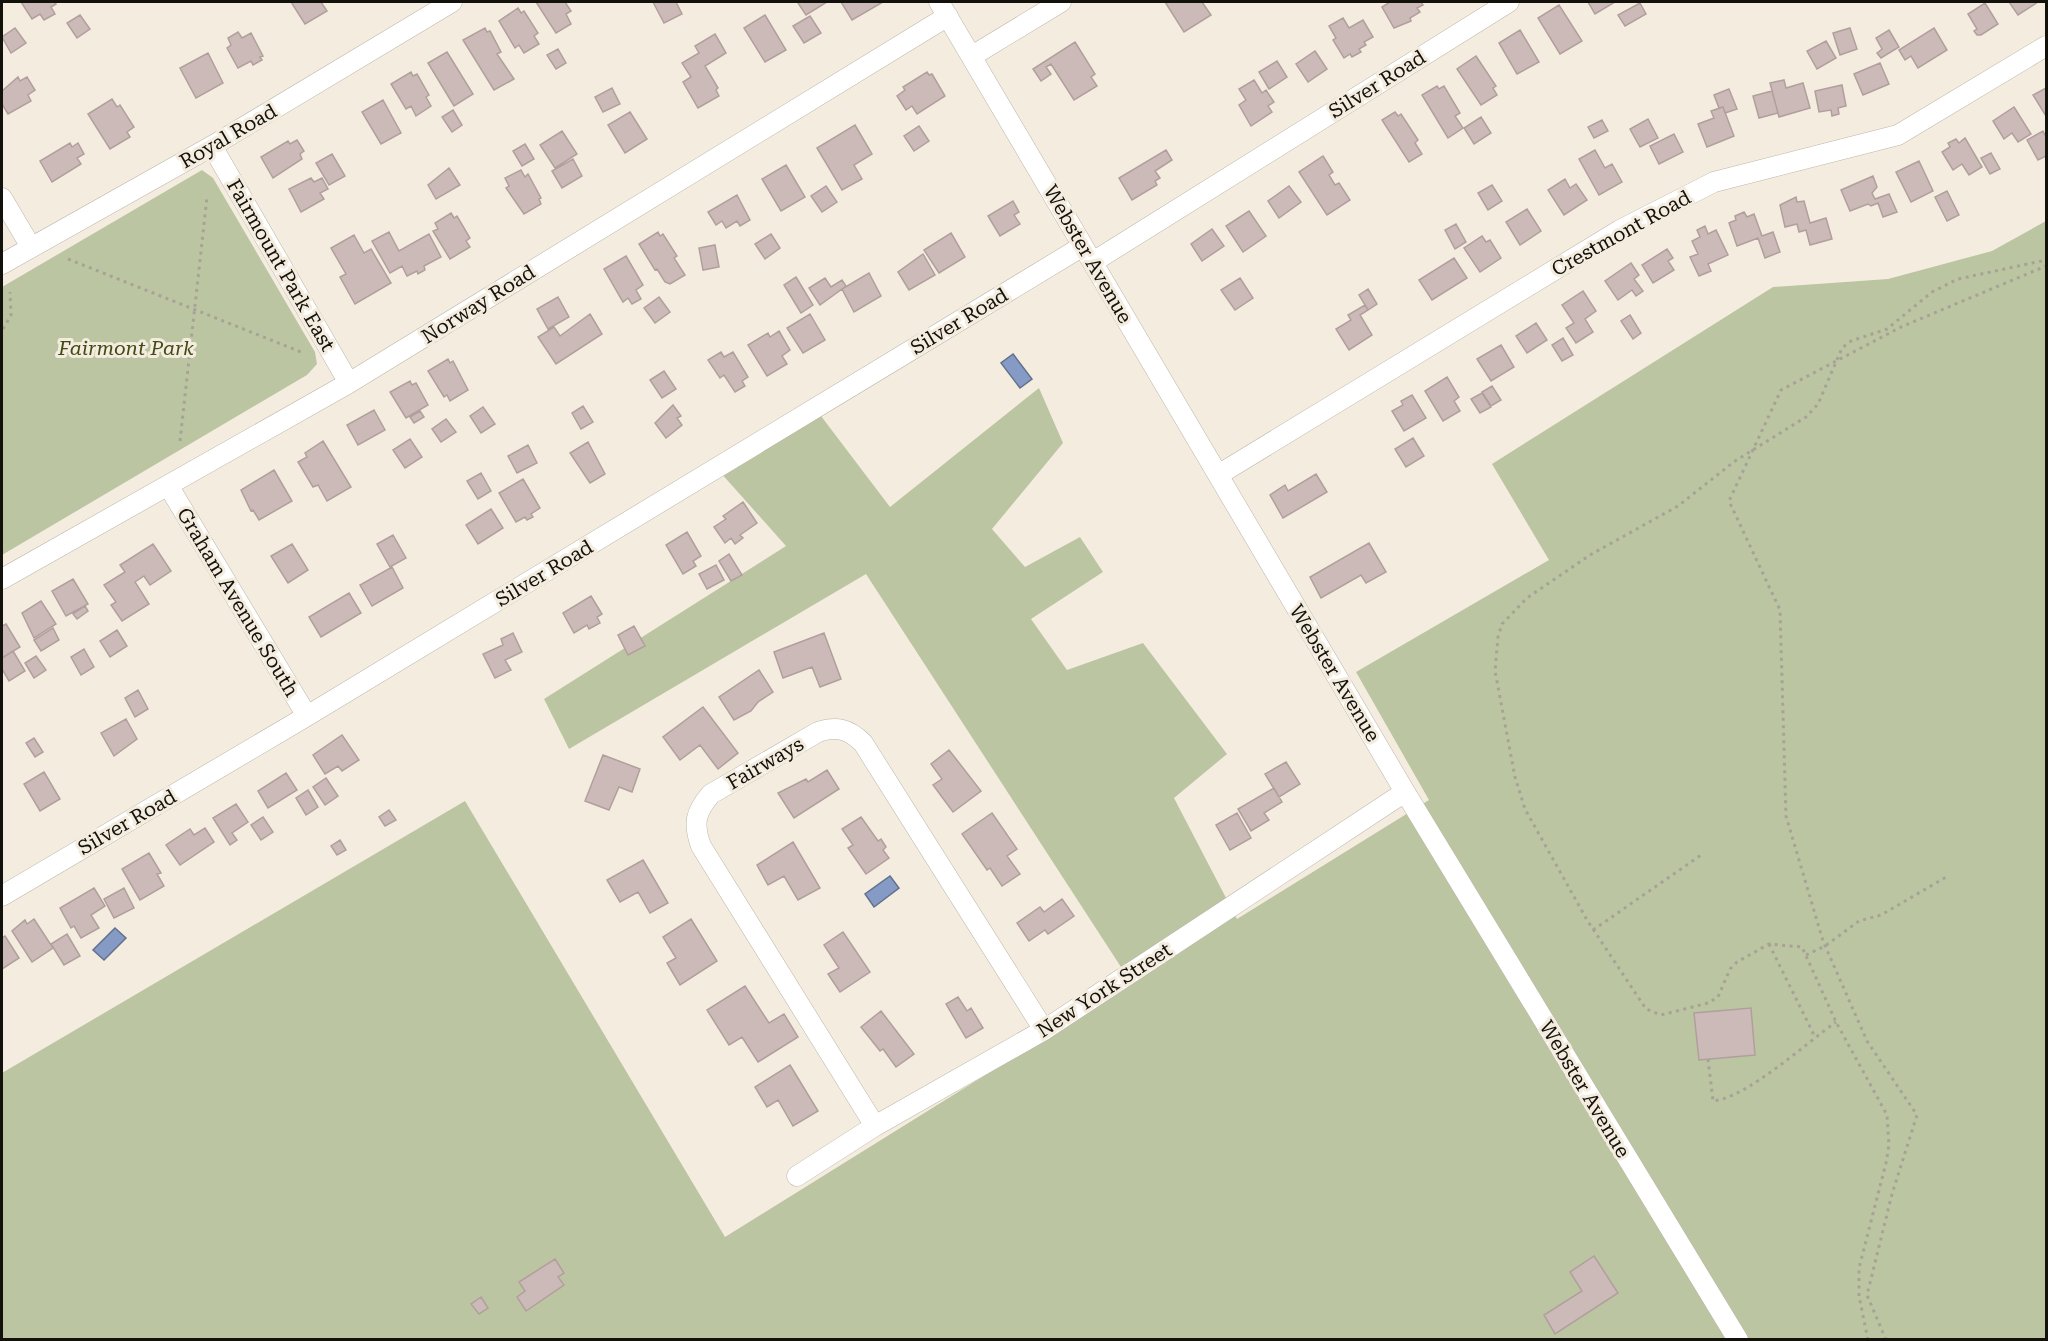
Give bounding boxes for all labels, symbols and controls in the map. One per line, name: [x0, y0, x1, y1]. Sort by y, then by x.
street label: Silver Road: [1324, 45, 1430, 123]
street label: Royal Road: [175, 98, 281, 173]
street label: Fairmount Park East: [222, 175, 340, 356]
street label: Webster Avenue: [1039, 181, 1137, 328]
street label: Crestmont Road: [1547, 185, 1695, 281]
street label: Norway Road: [417, 259, 539, 348]
street label: Silver Road: [906, 282, 1012, 360]
park label: Fairmont Park: [57, 336, 194, 360]
street label: Graham Avenue South: [172, 503, 304, 701]
street label: Silver Road: [491, 534, 597, 612]
street label: Webster Avenue: [1285, 600, 1385, 746]
street label: Fairways: [722, 731, 808, 795]
street label: Silver Road: [74, 784, 181, 860]
street label: New York Street: [1032, 937, 1176, 1043]
street label: Webster Avenue: [1535, 1016, 1635, 1162]

